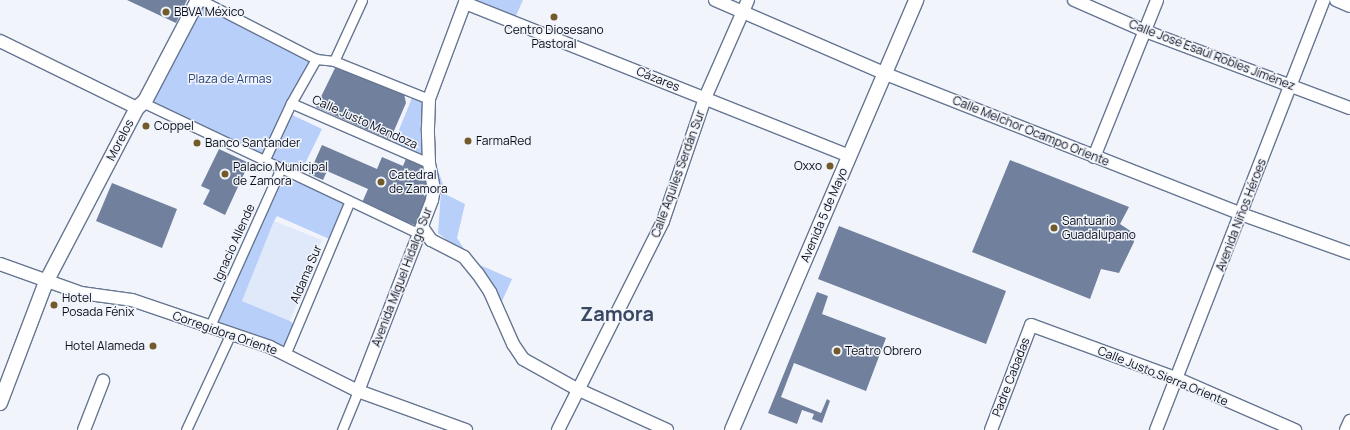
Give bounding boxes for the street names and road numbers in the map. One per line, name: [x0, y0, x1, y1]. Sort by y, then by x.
street label: Calle José Esaúl Robles Jiménez: [1127, 17, 1297, 93]
street label: Cázares: [634, 64, 682, 94]
street label: Calle Justo Mendoza: [310, 92, 420, 152]
street label: Calle Melchor Ocampo Oriente: [950, 93, 1112, 169]
street label: Calle Aquiles Serdán Sur: [648, 108, 708, 240]
street label: Morelos: [103, 117, 137, 163]
street label: Avenida Niños Héroes: [1213, 157, 1269, 273]
street label: Avenida 5 de Mayo: [798, 166, 850, 264]
street label: Ignacio Allende: [210, 202, 258, 284]
street label: Avenida Miguel Hidalgo Sur: [369, 205, 435, 349]
street label: Aldama Sur: [287, 243, 325, 305]
street label: Corregidora Oriente: [171, 308, 279, 358]
street label: Padre Cabadas: [989, 335, 1033, 419]
street label: Calle Justo Sierra Oriente: [1096, 343, 1230, 409]

